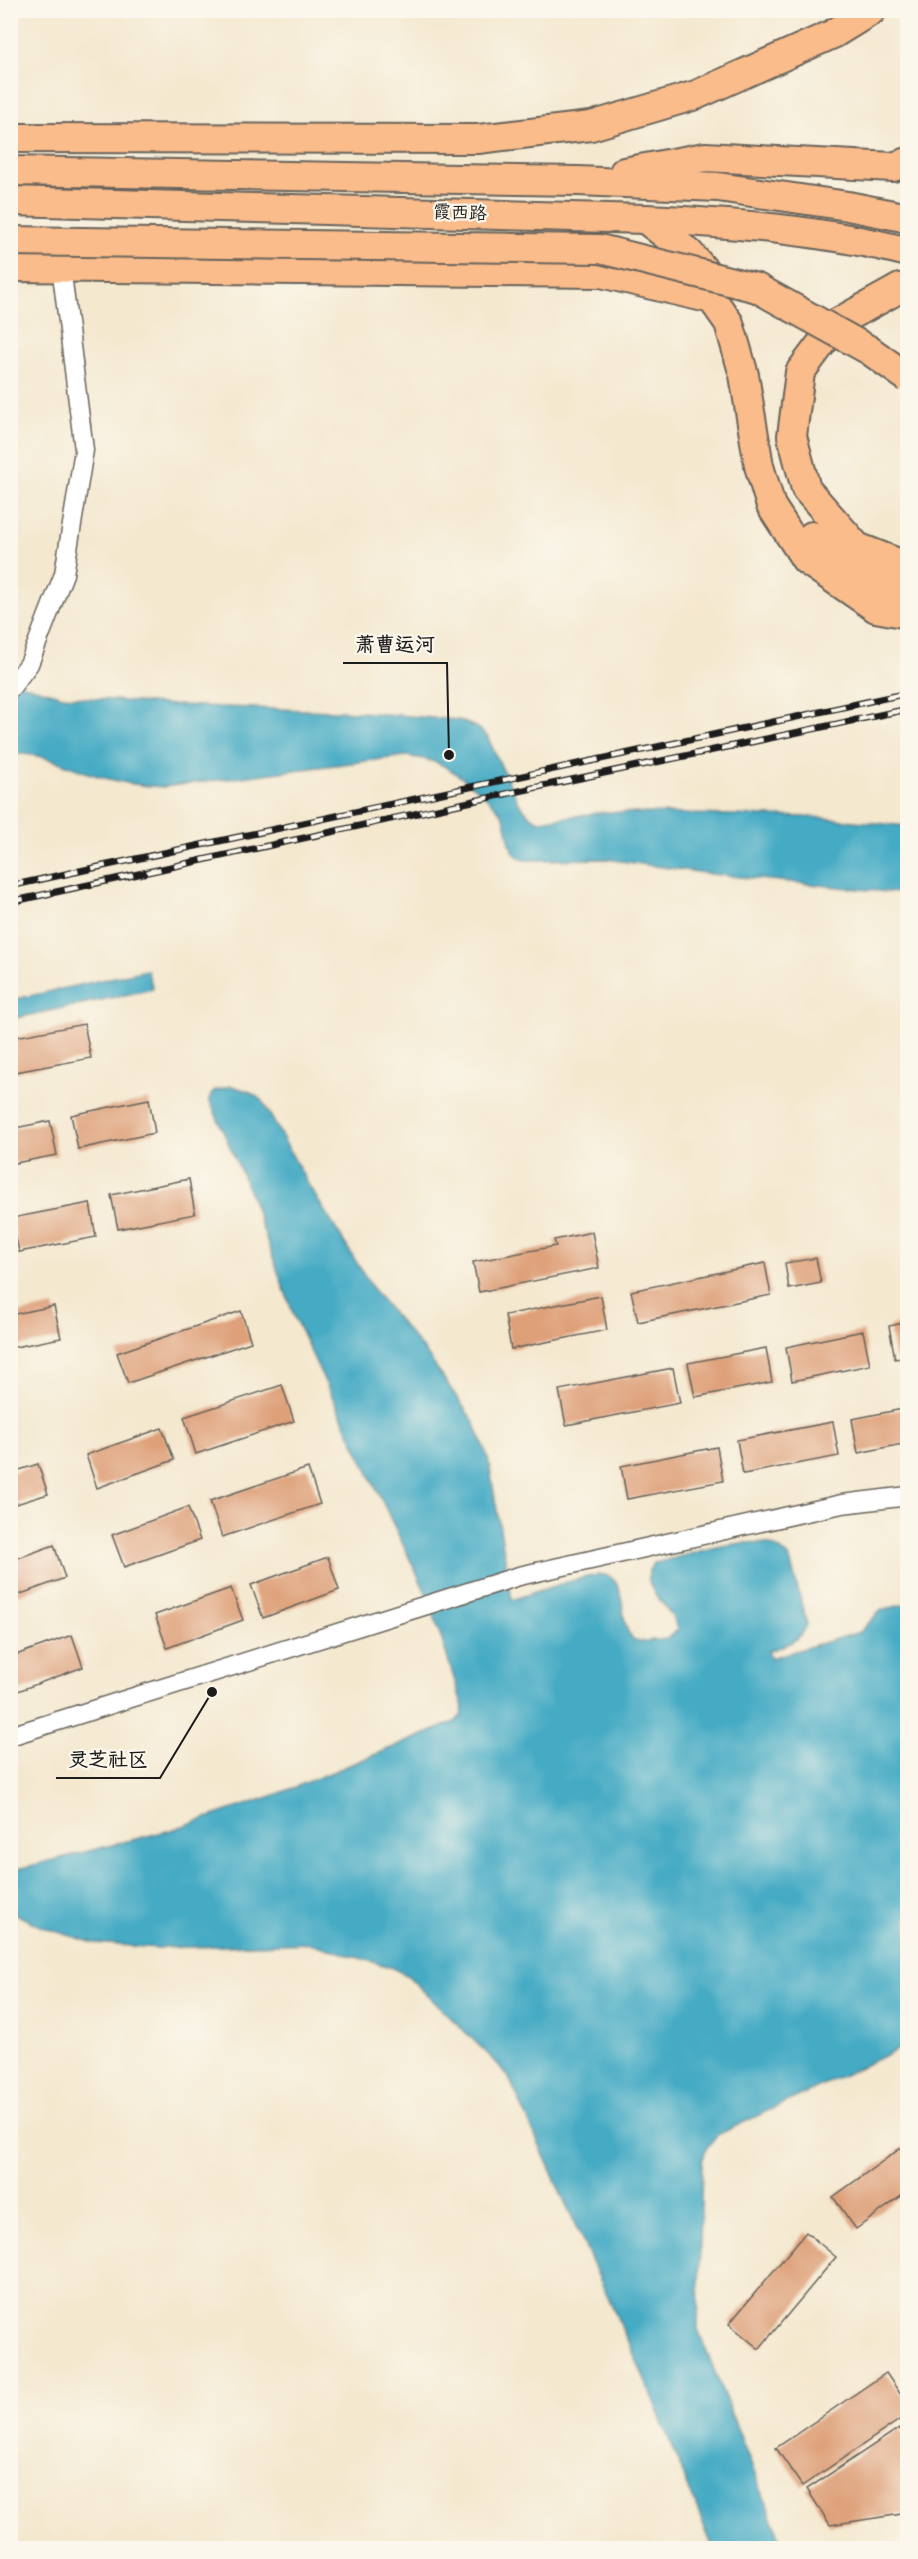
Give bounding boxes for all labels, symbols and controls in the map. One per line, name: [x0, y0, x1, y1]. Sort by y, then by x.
street label: 霞西路: [433, 201, 487, 225]
callout: 萧曹运河: [343, 625, 447, 663]
text: 萧曹运河: [355, 632, 435, 657]
callout: 灵芝社区: [56, 1740, 160, 1778]
text: 灵芝社区: [68, 1747, 148, 1772]

